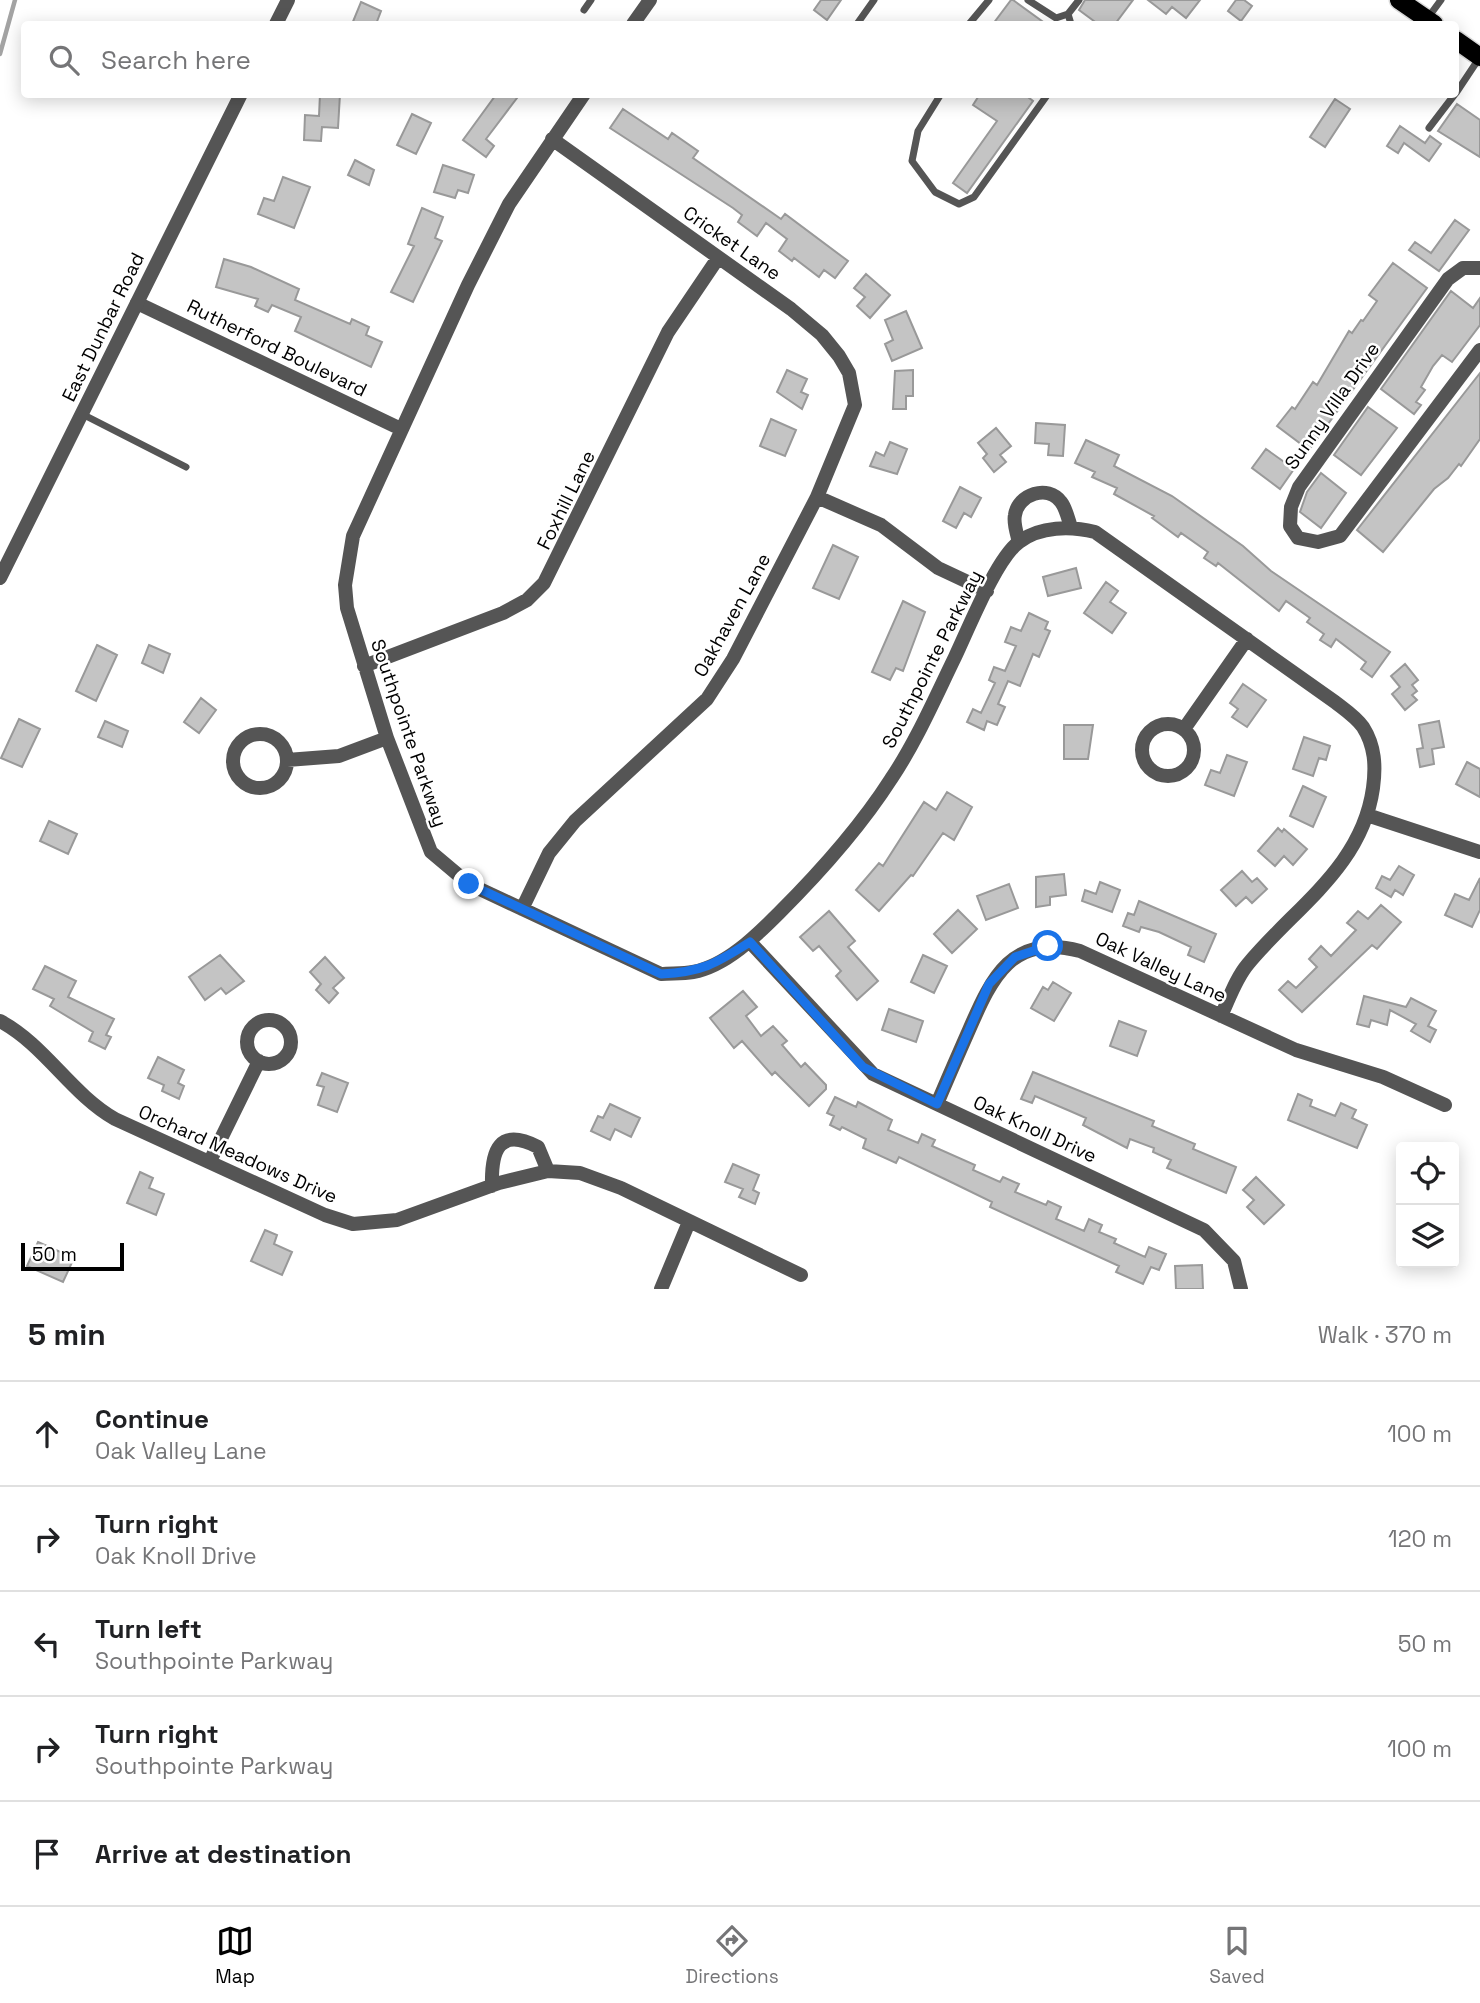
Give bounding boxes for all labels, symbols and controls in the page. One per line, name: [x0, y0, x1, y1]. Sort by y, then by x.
search box: [21, 21, 1459, 98]
icon: search: [45, 41, 83, 79]
text: Search here: [101, 43, 251, 77]
street label: Cricket Lane: [678, 200, 786, 286]
street label: East Dunbar Road: [56, 248, 150, 406]
street label: Rutherford Boulevard: [183, 293, 371, 403]
street label: Sunny Villa Drive: [1279, 338, 1385, 474]
street label: Foxhill Lane: [531, 446, 601, 554]
street label: Oakhaven Lane: [688, 549, 776, 681]
street label: Southpointe Parkway: [876, 566, 988, 752]
street label: Southpointe Parkway: [365, 636, 453, 830]
route end: [453, 868, 484, 899]
street label: Oak Valley Lane: [1091, 926, 1231, 1008]
route start: [1032, 930, 1063, 961]
street label: Oak Knoll Drive: [969, 1089, 1101, 1169]
street label: Orchard Meadows Drive: [135, 1099, 341, 1209]
map controls: [1396, 1142, 1459, 1268]
button: locate: [1396, 1142, 1459, 1205]
button: layers: [1396, 1205, 1459, 1268]
scale bar: [21, 1240, 124, 1272]
text: 50 m: [32, 1242, 77, 1267]
text: 5 min: [28, 1315, 106, 1354]
text: Walk · 370 m: [1318, 1320, 1452, 1350]
text: Continue: [95, 1402, 209, 1436]
icon: ahead: [28, 1415, 66, 1453]
text: 100 m: [1387, 1419, 1452, 1449]
text: Oak Valley Lane: [95, 1436, 267, 1466]
text: Turn right: [95, 1507, 219, 1541]
icon: right: [28, 1520, 66, 1558]
text: 120 m: [1388, 1524, 1452, 1554]
text: Oak Knoll Drive: [95, 1541, 257, 1571]
text: Turn left: [95, 1612, 202, 1646]
icon: left: [28, 1625, 66, 1663]
text: 50 m: [1398, 1629, 1452, 1659]
text: Southpointe Parkway: [95, 1646, 333, 1676]
text: Turn right: [95, 1717, 219, 1751]
icon: right: [28, 1730, 66, 1768]
text: 100 m: [1387, 1734, 1452, 1764]
text: Southpointe Parkway: [95, 1751, 333, 1781]
icon: arrive: [28, 1835, 66, 1873]
text: Arrive at destination: [95, 1837, 352, 1871]
tab: Map: [215, 1922, 255, 1989]
tab: Directions: [686, 1922, 779, 1989]
tab: Saved: [1209, 1922, 1265, 1989]

